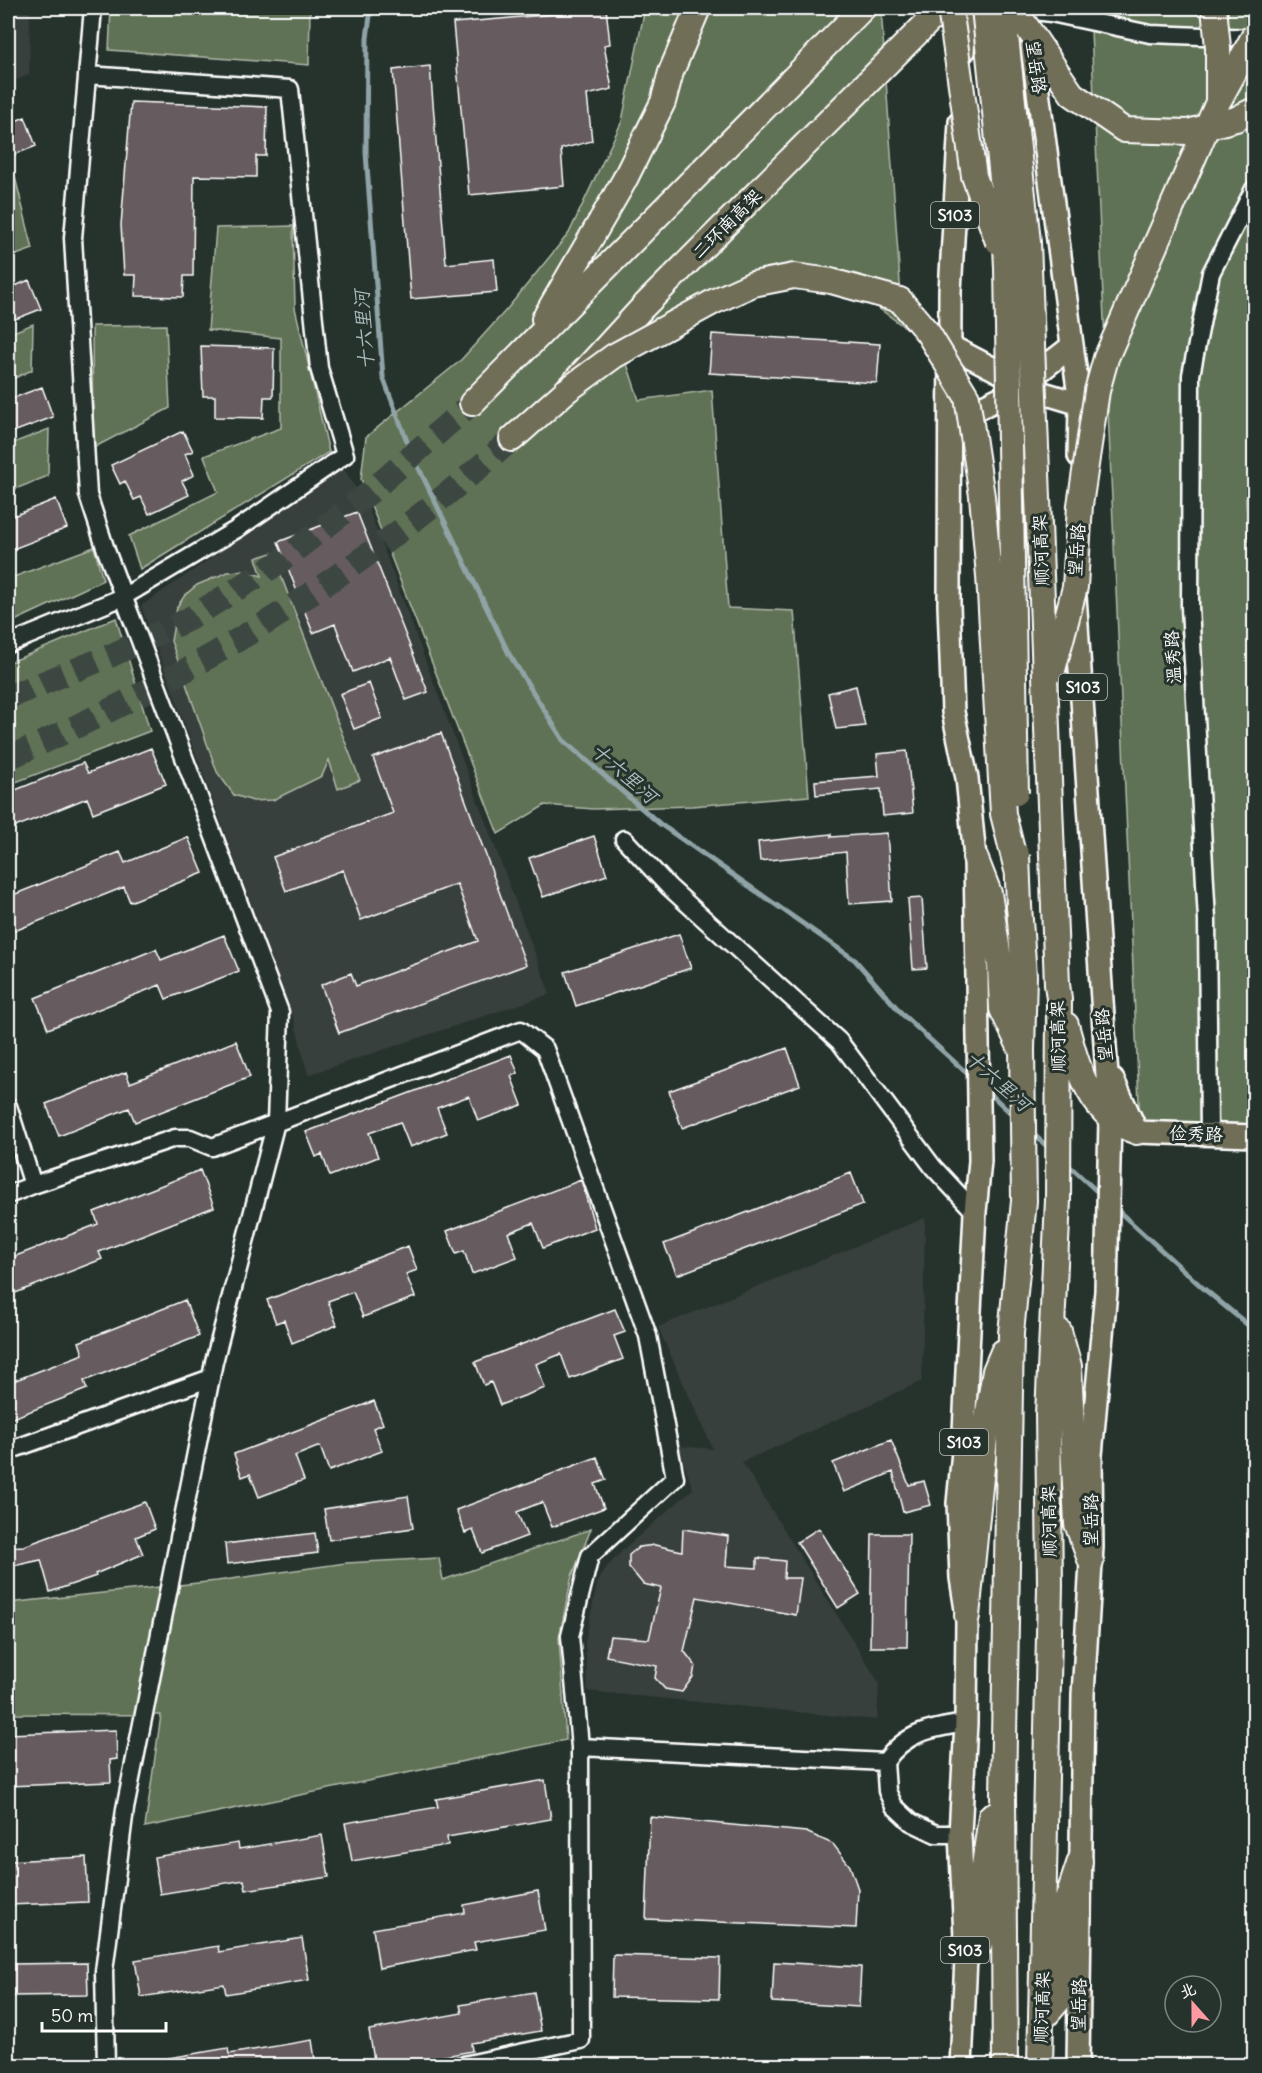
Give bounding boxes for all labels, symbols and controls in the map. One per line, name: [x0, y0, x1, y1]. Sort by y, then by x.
street label: 望岳路: [1021, 39, 1052, 95]
street label: 二环南高架: [687, 184, 767, 264]
road number: S103: [931, 202, 979, 228]
water label: 十六里河: [348, 286, 379, 371]
street label: 顺河高架: [1028, 514, 1053, 586]
street label: 望岳路: [1063, 522, 1090, 578]
street label: 温秀路: [1160, 629, 1185, 685]
road number: S103: [1059, 674, 1107, 700]
water label: 十六里河: [586, 737, 665, 810]
street label: 顺河高架: [1045, 1000, 1070, 1072]
street label: 望岳路: [1090, 1007, 1117, 1063]
water label: 十六里河: [960, 1045, 1039, 1119]
street label: 俭秀路: [1169, 1121, 1223, 1146]
road number: S103: [940, 1429, 988, 1455]
street label: 顺河高架: [1036, 1485, 1061, 1557]
street label: 望岳路: [1079, 1493, 1102, 1547]
road number: S103: [941, 1937, 989, 1963]
street label: 顺河高架: [1029, 1971, 1054, 2043]
north arrow: [1163, 1974, 1223, 2034]
street label: 望岳路: [1067, 1978, 1090, 2032]
text: 北: [1177, 1978, 1199, 2002]
scale bar: [42, 1995, 166, 2033]
text: 50 m: [51, 2004, 93, 2027]

